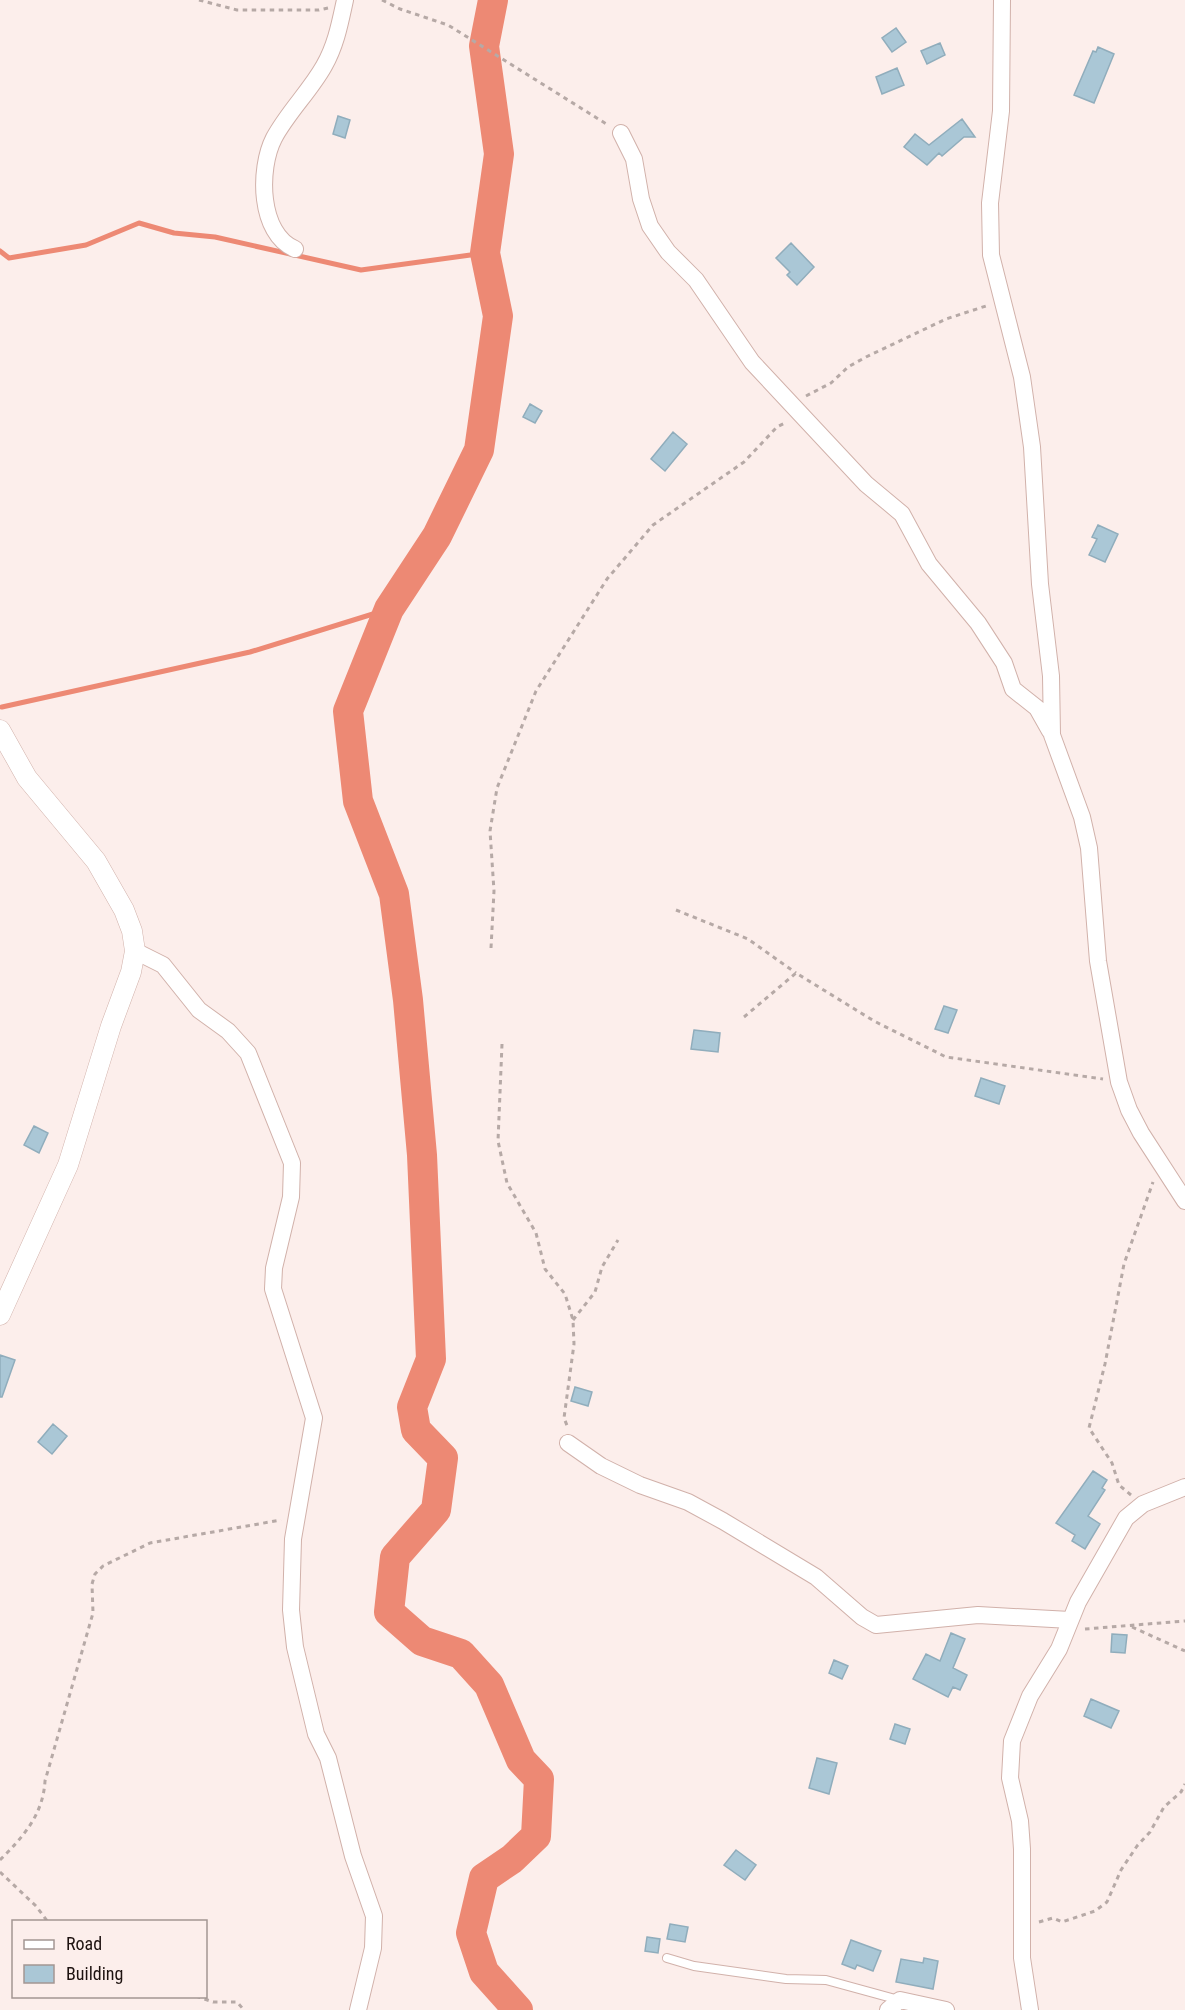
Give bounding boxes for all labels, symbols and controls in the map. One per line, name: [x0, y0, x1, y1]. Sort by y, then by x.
legend: [12, 1920, 207, 1998]
text: Road: [66, 1933, 102, 1954]
text: Building: [66, 1963, 123, 1984]

